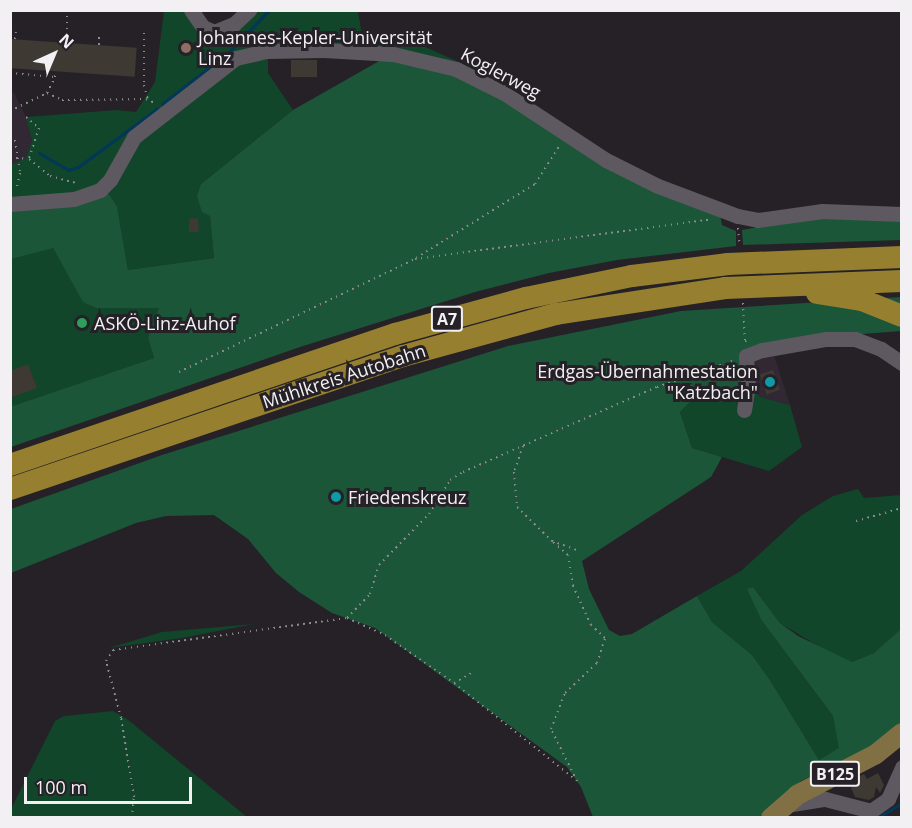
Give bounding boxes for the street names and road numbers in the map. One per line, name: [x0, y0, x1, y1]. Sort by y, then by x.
street label: Koglerweg: [457, 43, 545, 103]
road number: A7: [430, 306, 464, 332]
street label: Mühlkreis Autobahn: [260, 339, 428, 413]
road number: B125: [810, 761, 860, 787]

